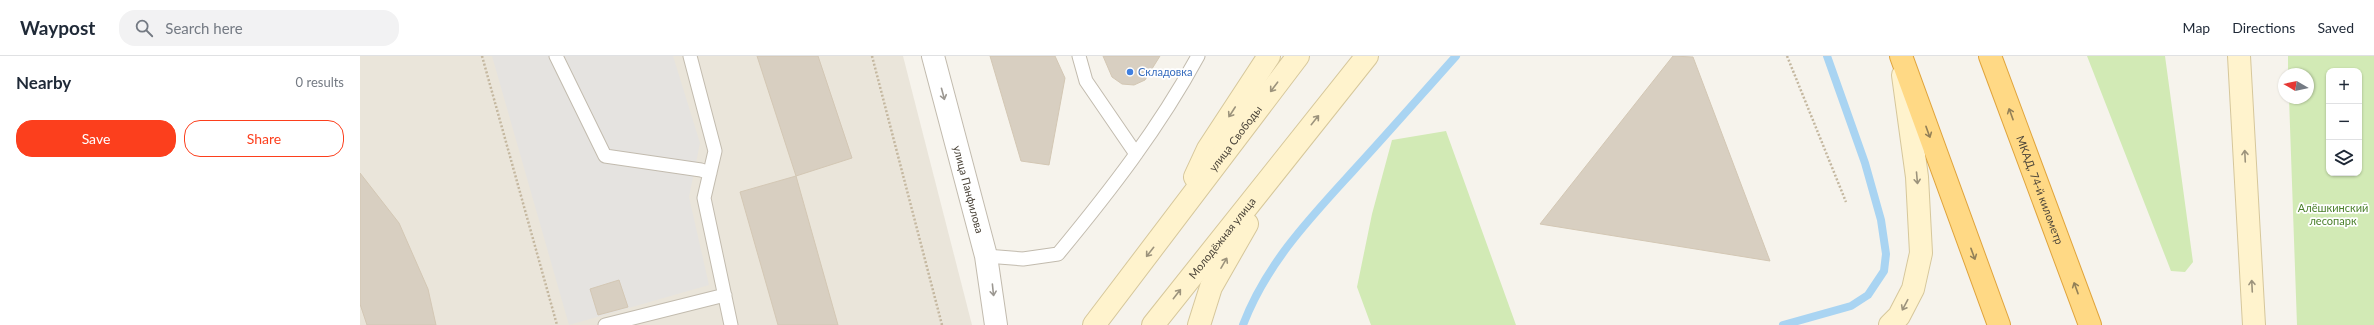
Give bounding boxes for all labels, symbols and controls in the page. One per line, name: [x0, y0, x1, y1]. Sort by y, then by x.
search box: [119, 10, 399, 46]
text: Waypost: [20, 16, 95, 39]
icon: search: [133, 17, 155, 39]
text: Search here: [165, 19, 243, 37]
text: Map: [2183, 19, 2210, 36]
text: Directions: [2232, 19, 2295, 36]
text: Saved: [2317, 19, 2354, 36]
place label: Складовка: [1138, 65, 1192, 78]
marker: Складовка: [1125, 67, 1135, 77]
north arrow: [2278, 68, 2314, 104]
map controls: [2326, 68, 2362, 176]
button: +: [2326, 68, 2362, 104]
text: Nearby: [16, 72, 71, 93]
text: 0 results: [296, 74, 344, 90]
one-way arrow: [1270, 82, 1279, 93]
one-way arrow: [940, 87, 948, 100]
street label: улица Свободы: [1206, 103, 1264, 174]
button: −: [2326, 104, 2362, 140]
one-way arrow: [1228, 106, 1236, 118]
one-way arrow: [2007, 108, 2015, 120]
one-way arrow: [1311, 115, 1320, 126]
button: Save: [16, 120, 176, 157]
button: Share: [184, 120, 344, 157]
one-way arrow: [1925, 126, 1933, 138]
street label: МКАД, 74-й километр: [2014, 134, 2066, 246]
button: layers: [2326, 140, 2362, 176]
street label: улица Панфилова: [951, 144, 987, 235]
one-way arrow: [2241, 150, 2248, 163]
one-way arrow: [1913, 171, 1920, 184]
street label: Молодёжная улица: [1186, 195, 1258, 281]
park label: Алёшкинский лесопарк: [2298, 201, 2368, 227]
one-way arrow: [1146, 246, 1154, 257]
one-way arrow: [1970, 248, 1978, 260]
one-way arrow: [1221, 257, 1229, 269]
one-way arrow: [2248, 280, 2255, 293]
one-way arrow: [2072, 282, 2079, 295]
one-way arrow: [989, 283, 996, 296]
one-way arrow: [1172, 289, 1181, 300]
one-way arrow: [1901, 299, 1909, 311]

